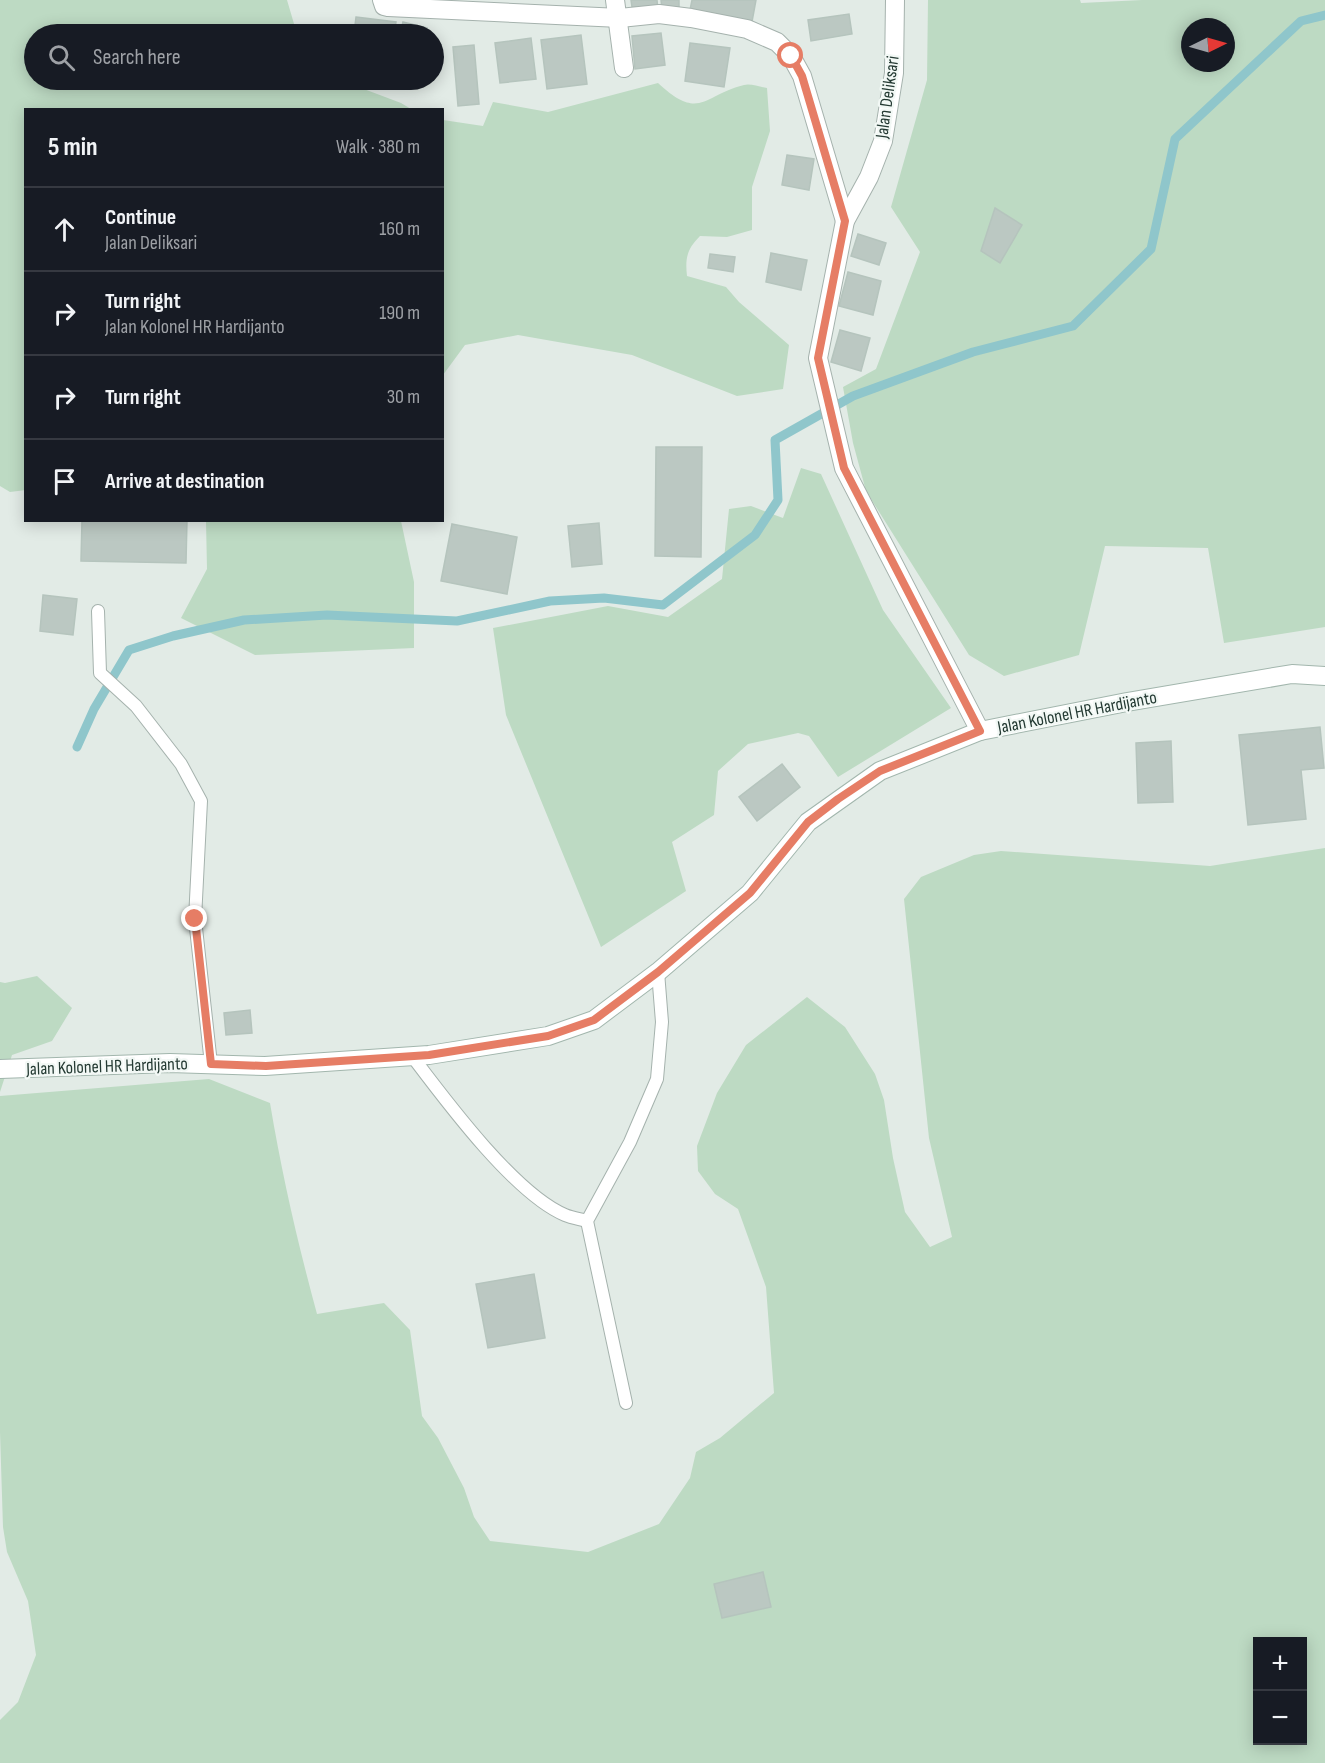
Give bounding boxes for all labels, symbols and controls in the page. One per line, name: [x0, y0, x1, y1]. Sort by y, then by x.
north arrow: [1181, 18, 1235, 72]
search box: [24, 24, 444, 90]
icon: search: [45, 41, 78, 74]
route start: [777, 42, 803, 68]
text: Search here: [93, 44, 180, 71]
street label: Jalan Deliksari: [871, 54, 904, 141]
text: 5 min: [48, 132, 98, 163]
text: Walk · 380 m: [336, 135, 420, 159]
text: Continue: [105, 204, 176, 231]
icon: ahead: [48, 213, 81, 246]
text: 160 m: [379, 217, 420, 241]
text: Jalan Deliksari: [105, 231, 197, 255]
text: Turn right: [105, 288, 181, 315]
icon: right: [48, 297, 81, 330]
text: 190 m: [379, 301, 420, 325]
text: Jalan Kolonel HR Hardijanto: [105, 315, 285, 339]
icon: right: [48, 381, 81, 414]
text: Turn right: [105, 384, 181, 411]
text: 30 m: [387, 385, 420, 409]
icon: arrive: [48, 465, 81, 498]
text: Arrive at destination: [105, 468, 264, 495]
street label: Jalan Kolonel HR Hardijanto: [995, 687, 1158, 738]
route end: [181, 905, 207, 931]
street label: Jalan Kolonel HR Hardijanto: [25, 1053, 188, 1080]
map controls: [1253, 1637, 1307, 1745]
button: +: [1253, 1637, 1307, 1691]
button: −: [1253, 1691, 1307, 1745]

